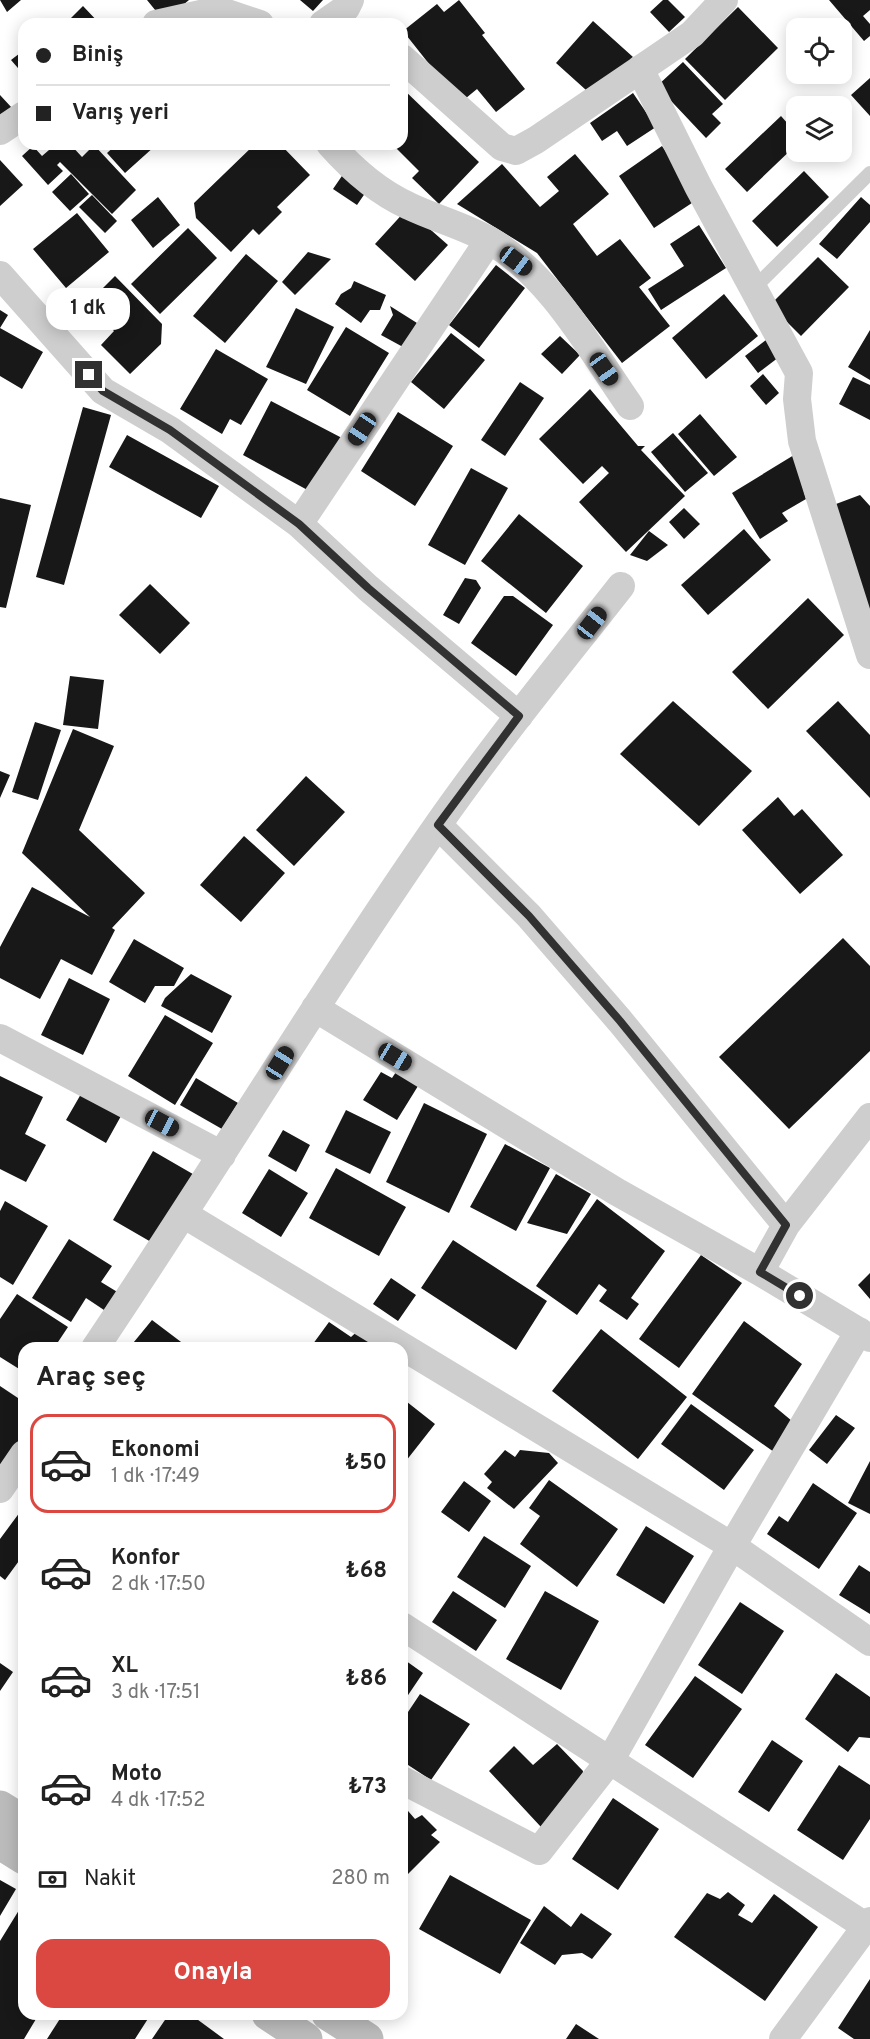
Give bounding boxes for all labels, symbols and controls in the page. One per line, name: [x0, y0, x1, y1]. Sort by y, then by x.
map controls: [786, 18, 852, 162]
button: locate: [786, 18, 852, 84]
text: Biniş: [72, 42, 124, 69]
button: layers: [786, 96, 852, 162]
text: Varış yeri: [72, 100, 169, 127]
car: [496, 243, 536, 279]
callout: 1 dk: [47, 288, 131, 330]
text: 1 dk: [70, 296, 106, 322]
car: [586, 349, 622, 389]
route end: [75, 361, 102, 388]
car: [344, 409, 380, 449]
car: [574, 603, 610, 643]
car: [375, 1040, 415, 1074]
car: [263, 1043, 297, 1083]
car: [142, 1107, 182, 1139]
route start: [786, 1282, 813, 1309]
text: Araç seç: [36, 1361, 146, 1395]
icon: car: [39, 1437, 93, 1491]
text: Ekonomi: [111, 1437, 200, 1464]
text: ₺50: [345, 1450, 387, 1477]
text: 1 dk · 17:49: [111, 1464, 200, 1490]
icon: car: [39, 1545, 93, 1599]
text: Konfor: [111, 1545, 180, 1572]
text: ₺68: [345, 1558, 387, 1585]
text: 2 dk · 17:50: [111, 1572, 206, 1598]
icon: car: [39, 1653, 93, 1707]
text: XL: [111, 1653, 138, 1680]
text: ₺86: [345, 1666, 387, 1693]
text: 3 dk · 17:51: [111, 1680, 200, 1706]
icon: car: [39, 1761, 93, 1815]
text: Moto: [111, 1761, 162, 1788]
text: ₺73: [348, 1774, 387, 1801]
text: 4 dk · 17:52: [111, 1788, 205, 1814]
icon: cash: [36, 1863, 69, 1896]
text: Nakit: [84, 1866, 136, 1893]
text: 280 m: [331, 1866, 390, 1892]
button: Onayla: [36, 1939, 390, 2008]

